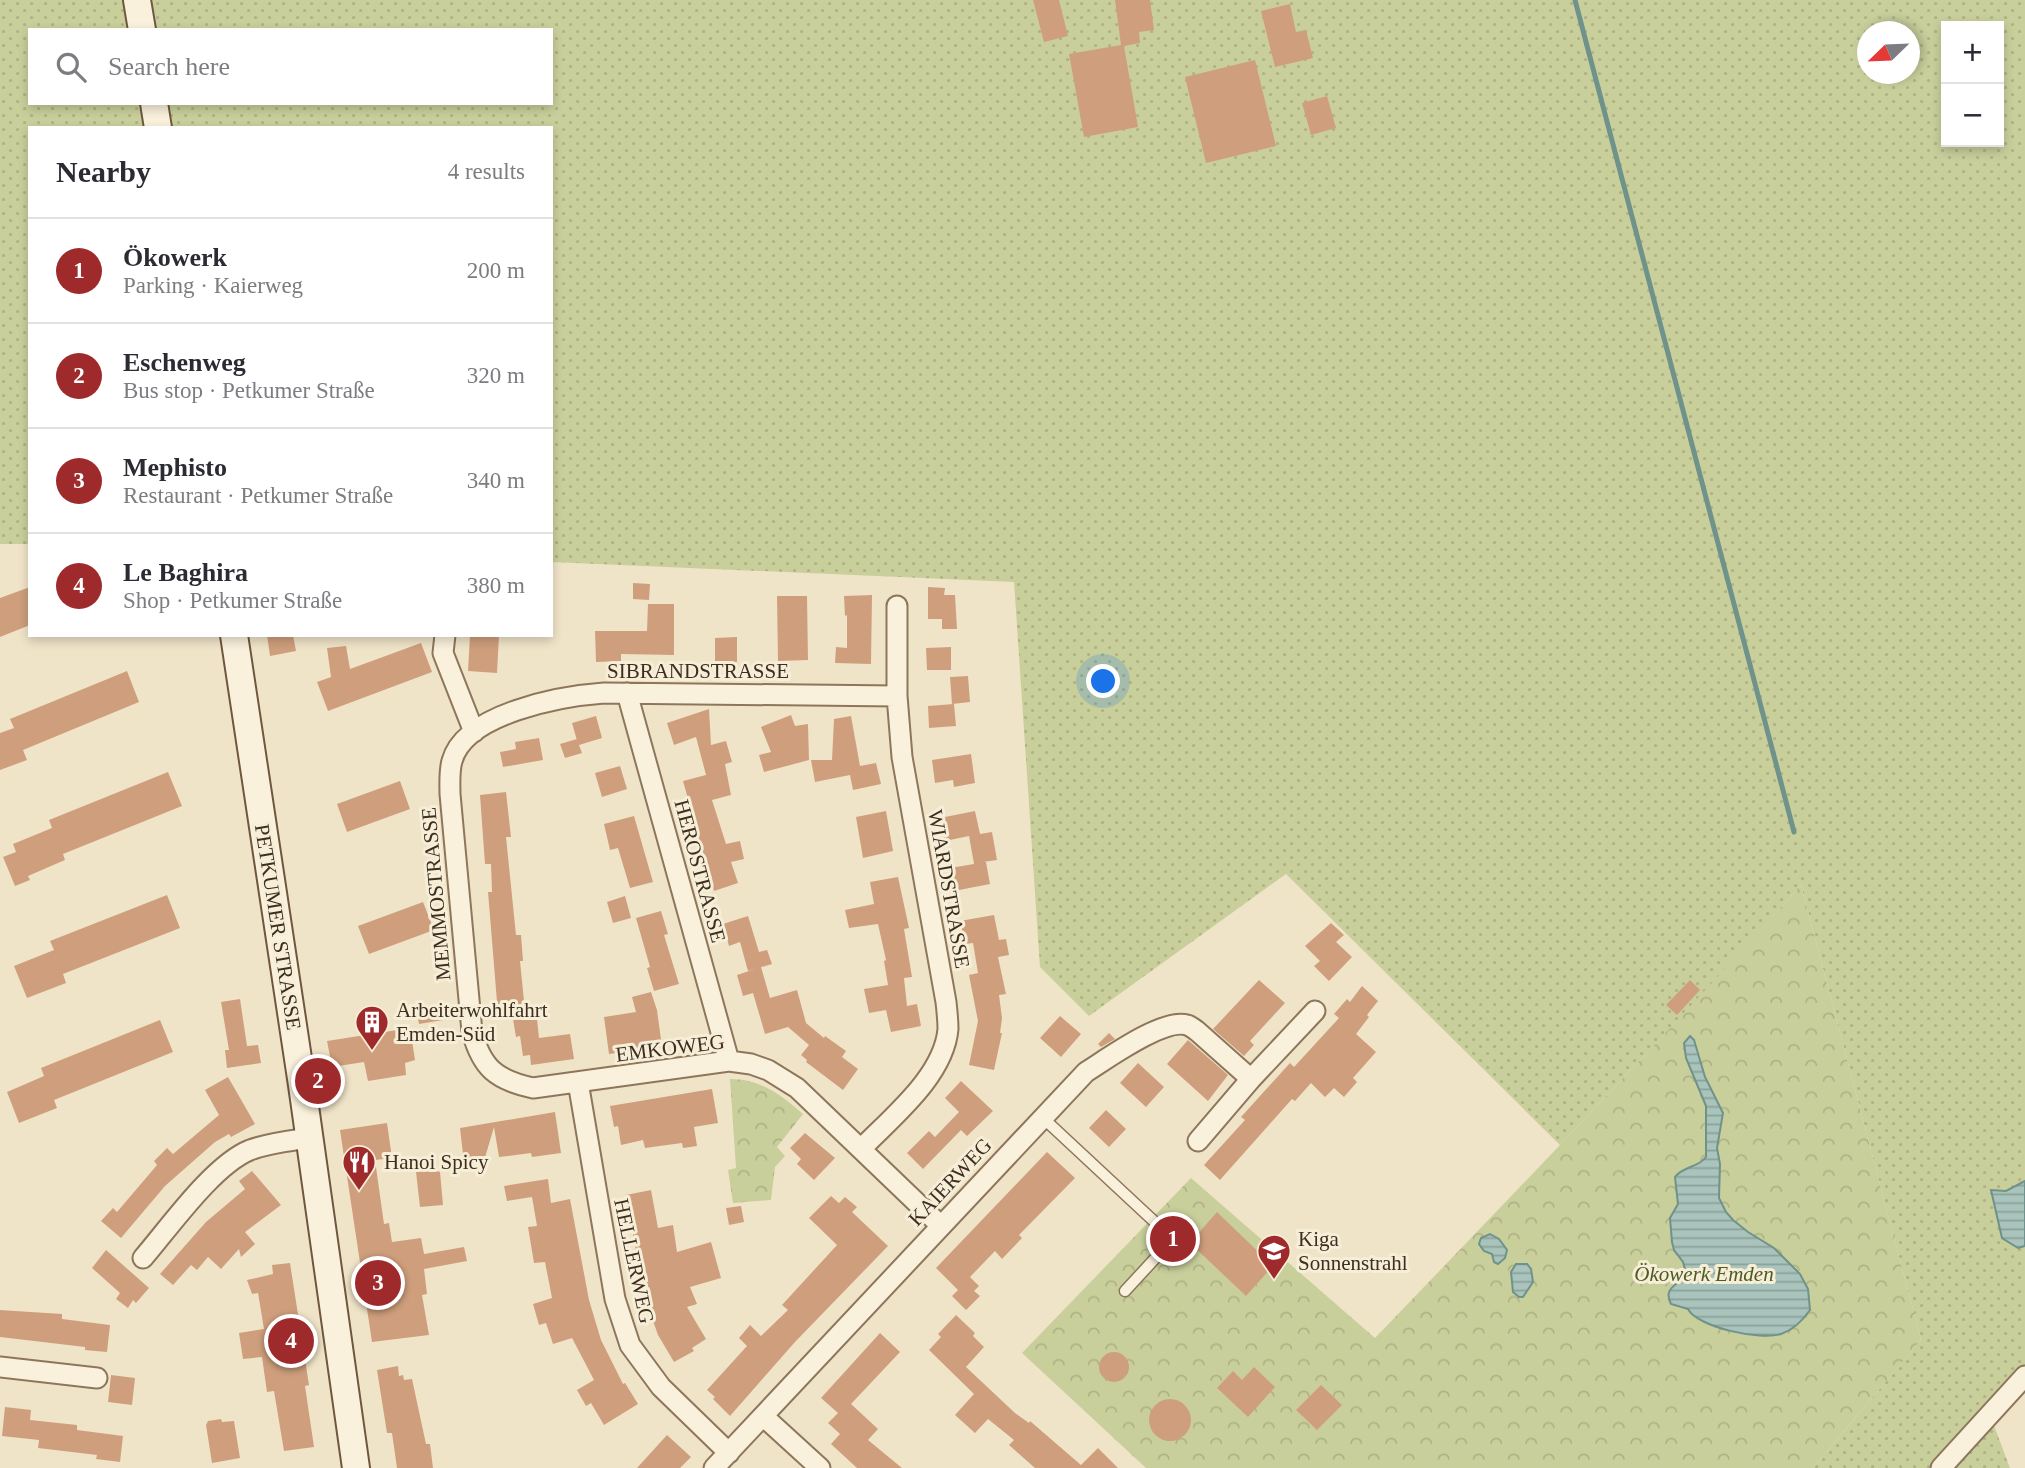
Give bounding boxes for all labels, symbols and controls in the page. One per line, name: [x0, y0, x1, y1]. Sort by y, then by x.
north arrow: [1857, 21, 1920, 84]
map controls: [1941, 21, 2004, 147]
button: +: [1941, 21, 2004, 84]
search box: [28, 28, 553, 105]
icon: search: [52, 48, 90, 86]
text: Search here: [108, 52, 230, 81]
button: −: [1941, 84, 2004, 147]
text: Nearby: [56, 155, 151, 188]
text: 4 results: [448, 159, 525, 184]
text: Ökowerk: [123, 243, 227, 272]
text: 1: [73, 258, 85, 283]
text: 200 m: [467, 258, 525, 283]
text: Parking · Kaierweg: [123, 273, 303, 298]
text: Eschenweg: [123, 348, 246, 377]
text: 2: [73, 363, 85, 388]
text: 320 m: [467, 363, 525, 388]
text: Bus stop · Petkumer Straße: [123, 378, 375, 403]
text: Mephisto: [123, 453, 227, 482]
text: 3: [73, 468, 85, 493]
text: 340 m: [467, 468, 525, 493]
text: Restaurant · Petkumer Straße: [123, 483, 393, 508]
text: Le Baghira: [123, 558, 248, 587]
text: 4: [73, 573, 85, 598]
text: 380 m: [467, 573, 525, 598]
text: Shop · Petkumer Straße: [123, 588, 342, 613]
street label: SIBRANDSTRASSE: [607, 659, 789, 683]
your location: [1086, 664, 1120, 698]
street label: HEROSTRASSE: [669, 797, 731, 945]
street label: MEMMOSTRASSE: [416, 806, 456, 982]
street label: WIARDSTRASSE: [923, 808, 975, 970]
street label: PETKUMER STRASSE: [250, 822, 306, 1032]
place label: Arbeiterwohlfahrt Emden-Süd: [396, 998, 548, 1046]
building icon: Arbeiterwohlfahrt Emden-Süd: [353, 1003, 391, 1052]
street label: EMKOWEG: [614, 1029, 726, 1067]
pin: 2: [295, 1055, 341, 1107]
street label: KAIERWEG: [903, 1133, 997, 1231]
restaurant icon: Hanoi Spicy: [340, 1143, 378, 1192]
place label: Hanoi Spicy: [384, 1150, 489, 1174]
street label: HELLERWEG: [609, 1196, 659, 1326]
pin: 1: [1150, 1213, 1196, 1265]
place label: Kiga Sonnenstrahl: [1298, 1227, 1408, 1275]
school or university icon: Kiga Sonnenstrahl: [1255, 1232, 1293, 1281]
pin: 3: [355, 1257, 401, 1309]
park label: Ökowerk Emden: [1634, 1262, 1774, 1286]
pin: 4: [268, 1315, 314, 1367]

